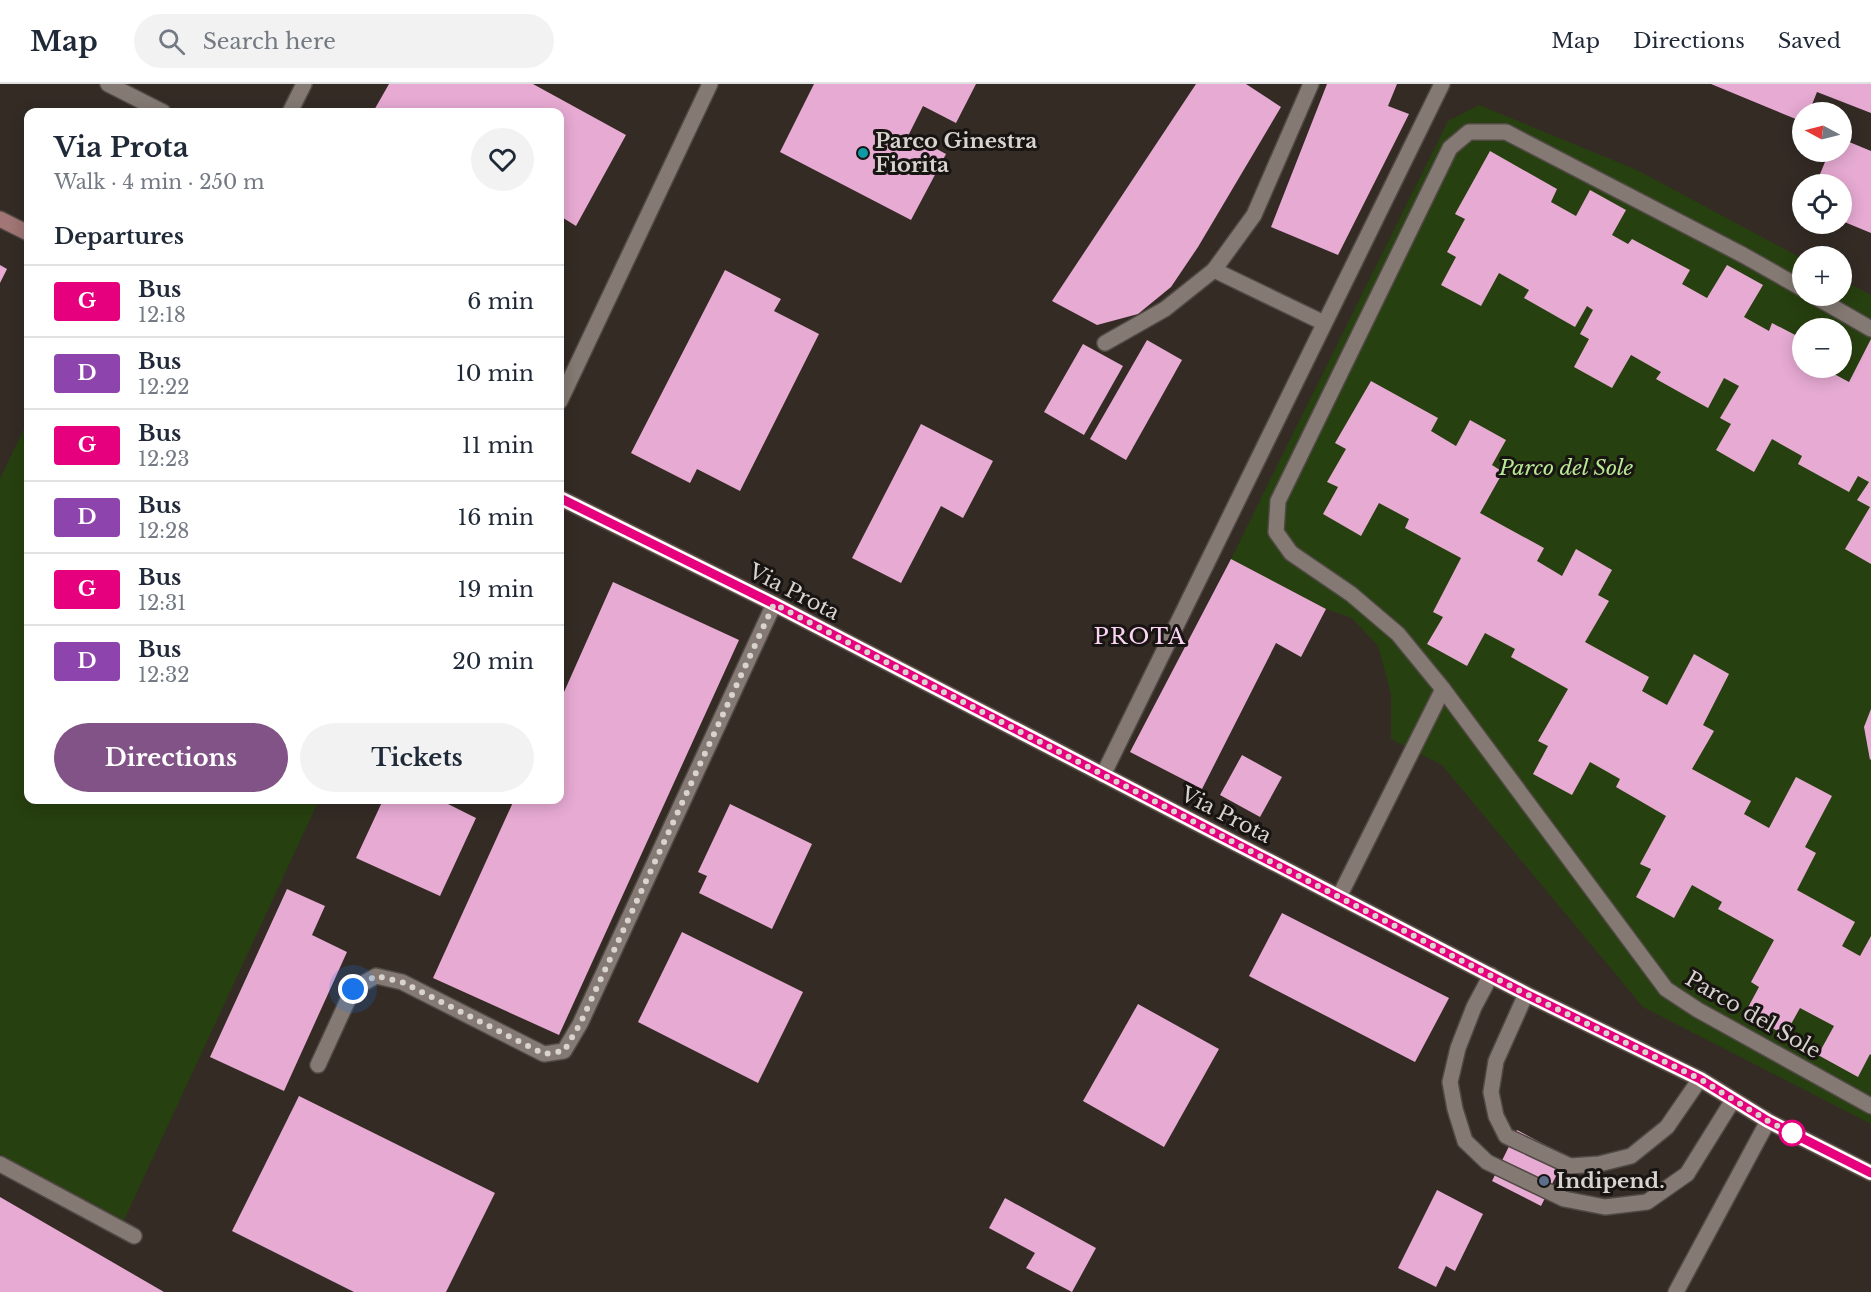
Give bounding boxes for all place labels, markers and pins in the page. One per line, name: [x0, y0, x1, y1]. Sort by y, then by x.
place label: Parco Ginestra Fiorita: [875, 128, 1037, 178]
marker: Parco Ginestra Fiorita: [856, 146, 870, 160]
unlabelled marker: [1779, 1120, 1805, 1146]
place label: Indipend.: [1556, 1168, 1665, 1194]
marker: Indipend.: [1537, 1174, 1551, 1188]

